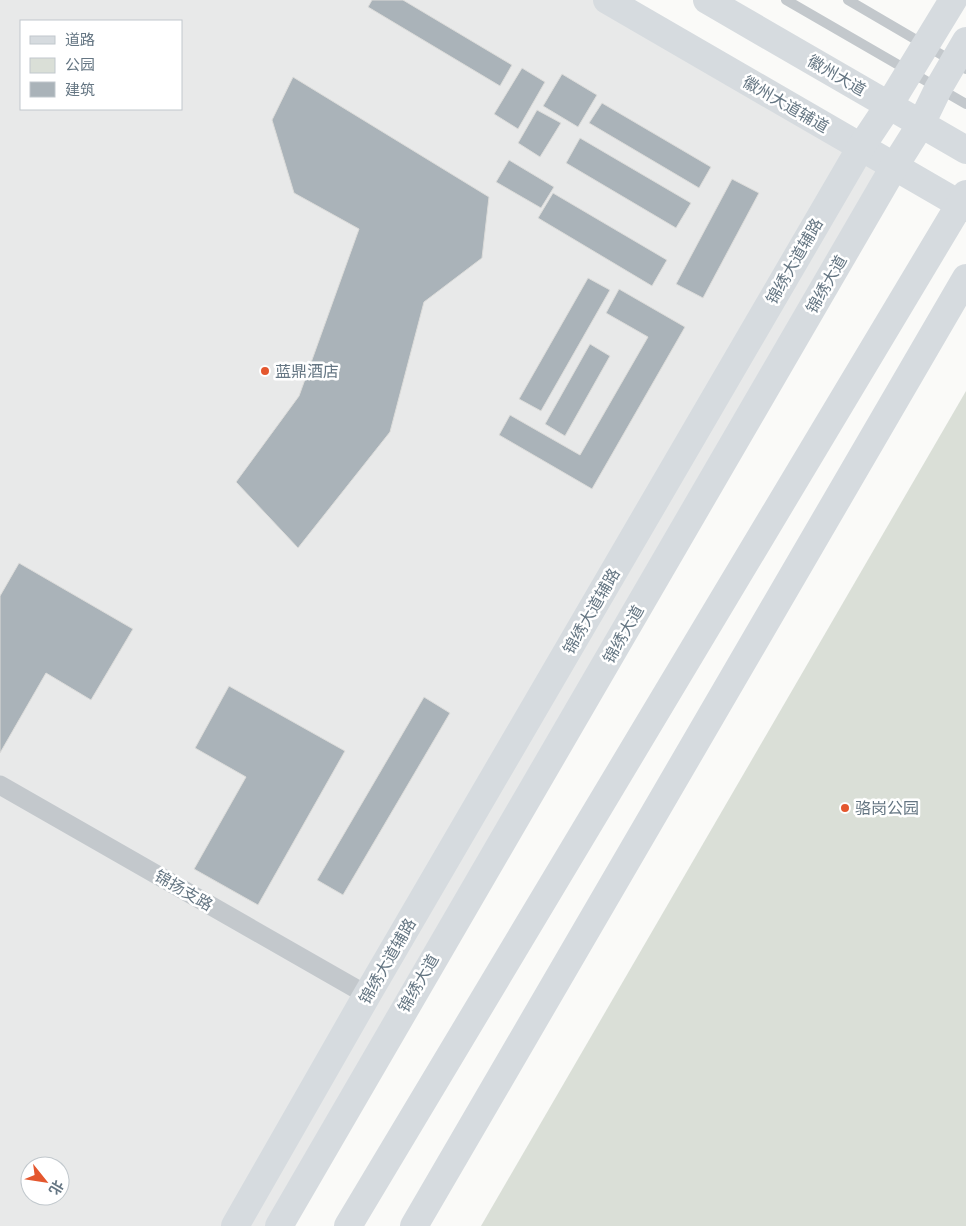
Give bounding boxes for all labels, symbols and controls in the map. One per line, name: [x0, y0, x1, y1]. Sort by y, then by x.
legend: [20, 20, 182, 110]
text: 道路: [65, 31, 95, 49]
street label: 徽州大道: [804, 51, 869, 100]
text: 公园: [65, 56, 95, 74]
street label: 徽州大道辅道: [739, 72, 832, 137]
text: 建筑: [65, 81, 95, 99]
street label: 锦绣大道辅路: [762, 215, 826, 307]
street label: 锦绣大道: [802, 251, 850, 317]
place label: 蓝鼎酒店: [275, 362, 339, 381]
marker: 蓝鼎酒店: [259, 365, 271, 377]
street label: 锦绣大道辅路: [559, 565, 623, 657]
street label: 锦绣大道: [599, 601, 647, 667]
place label: 骆岗公园: [855, 799, 919, 818]
marker: 骆岗公园: [839, 802, 851, 814]
street label: 锦扬支路: [151, 866, 216, 915]
street label: 锦绣大道辅路: [355, 915, 419, 1007]
street label: 锦绣大道: [394, 950, 442, 1016]
north arrow: [20, 1156, 70, 1206]
text: 北: [45, 1177, 67, 1198]

